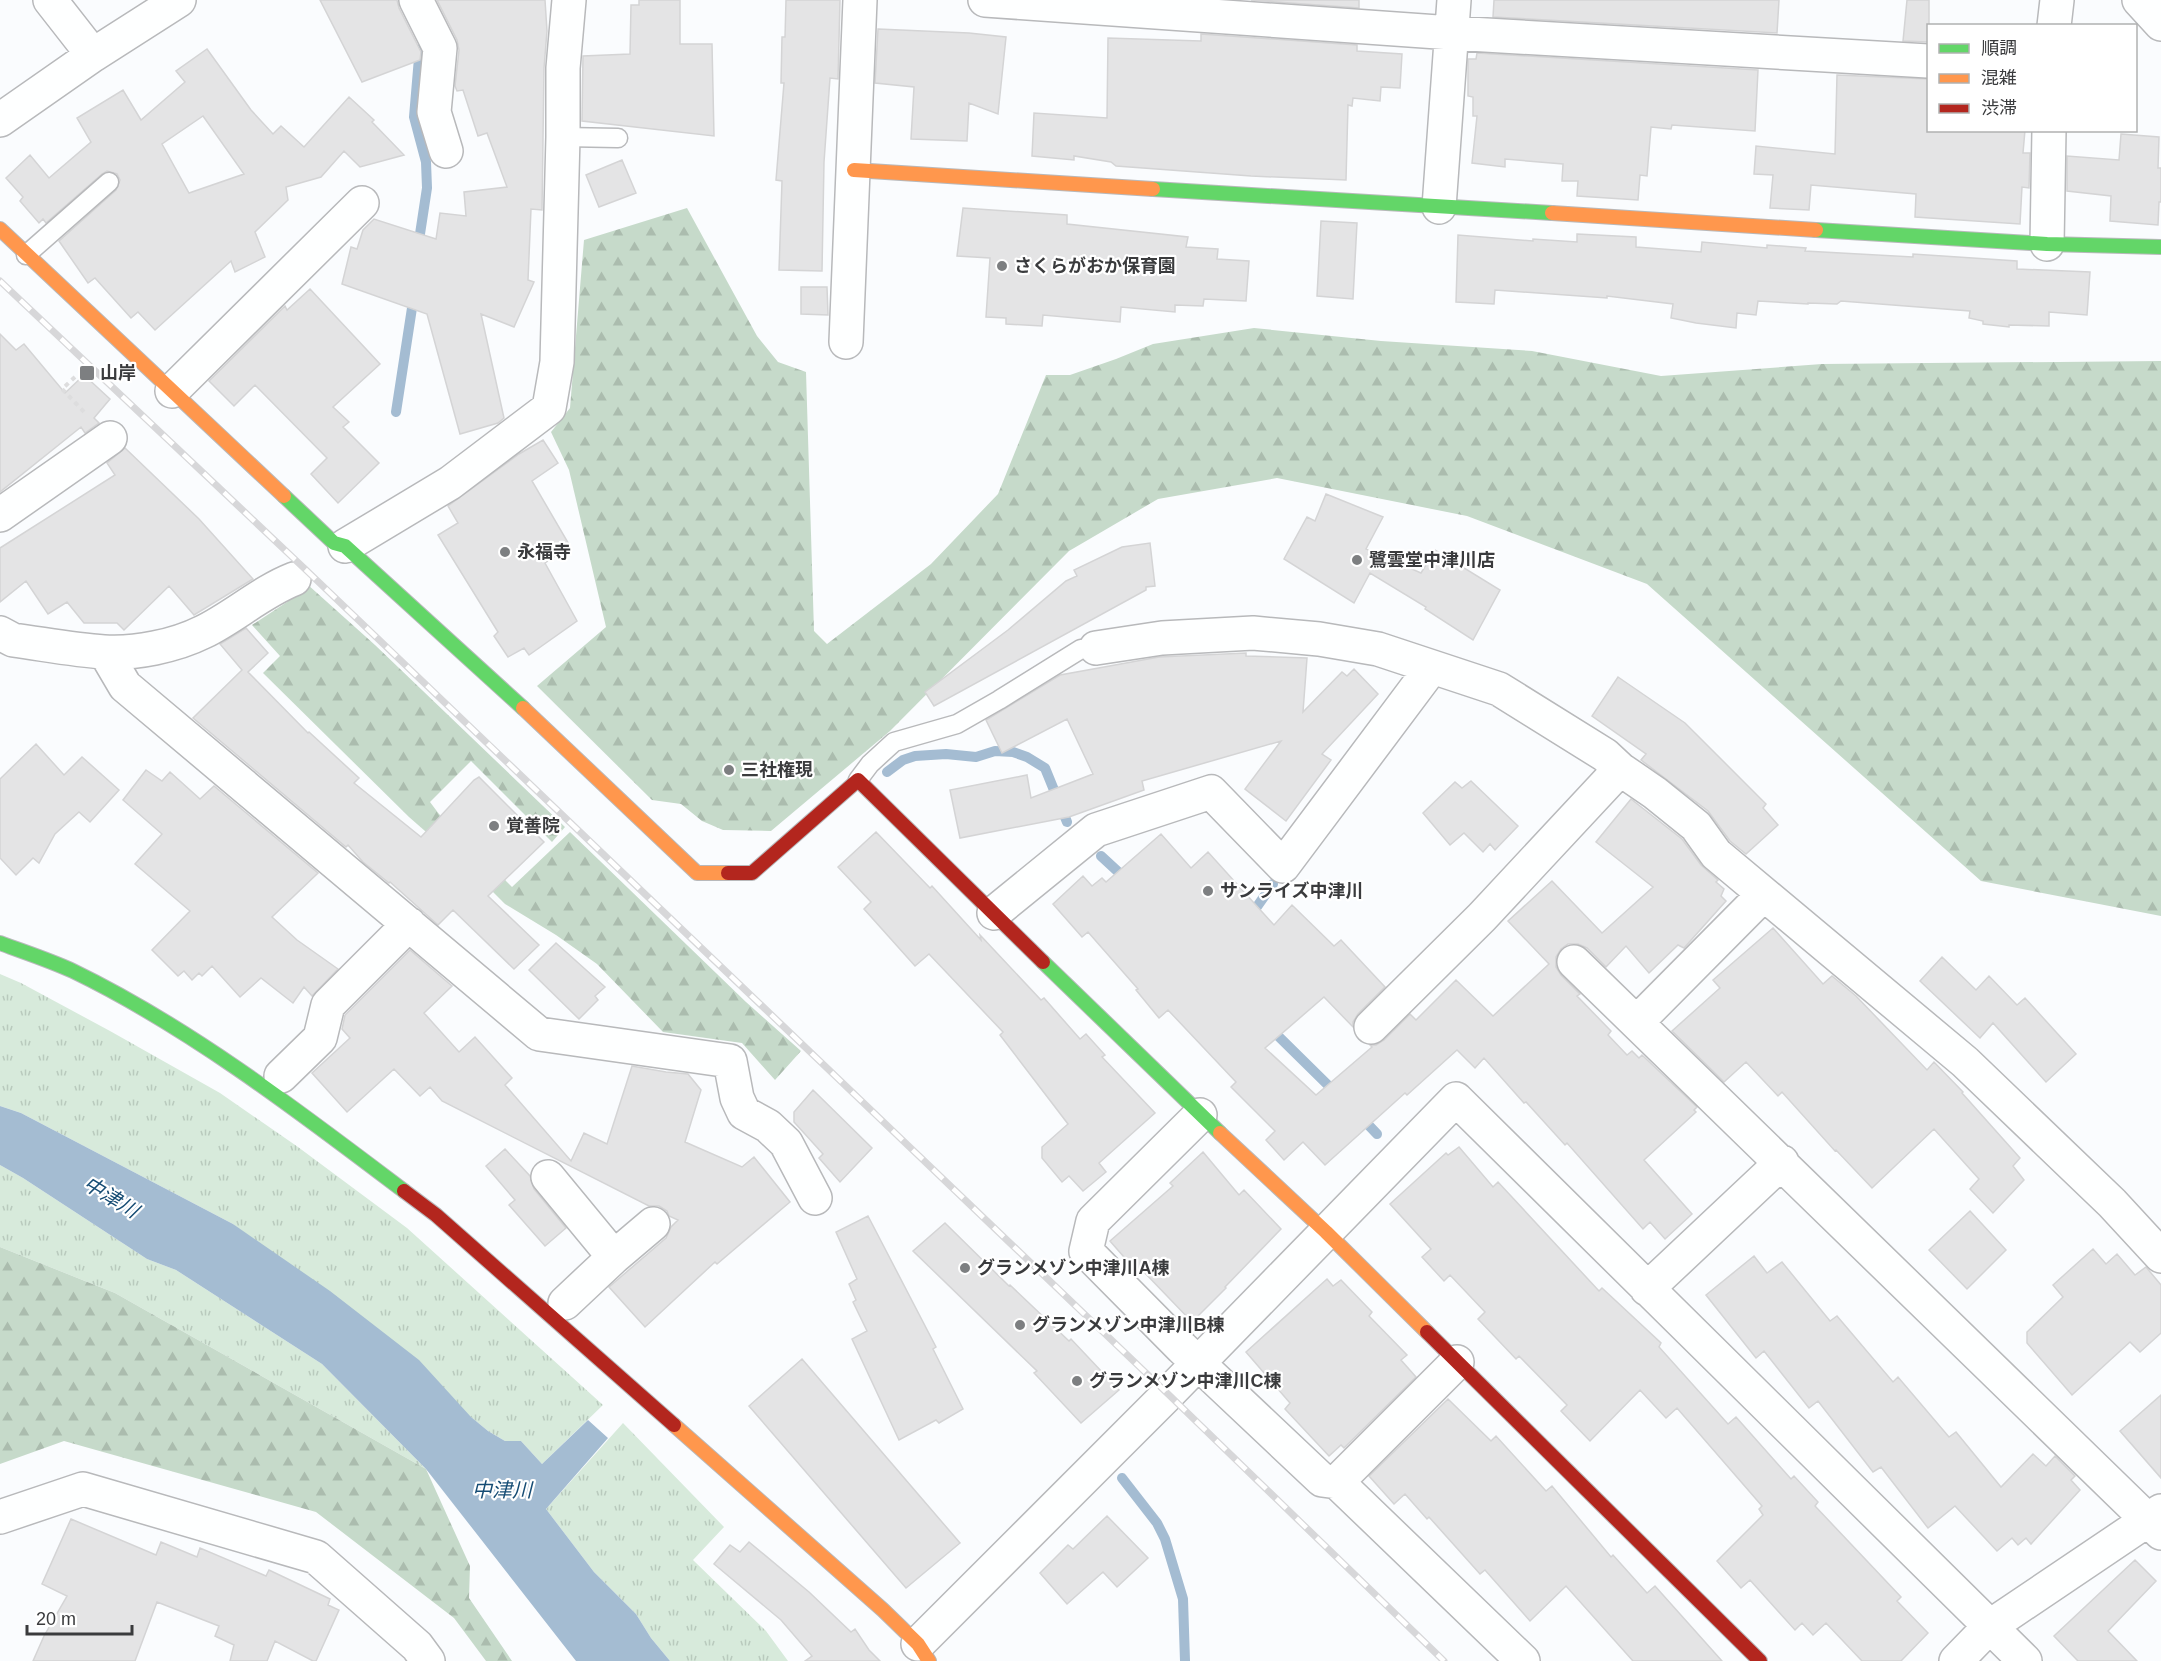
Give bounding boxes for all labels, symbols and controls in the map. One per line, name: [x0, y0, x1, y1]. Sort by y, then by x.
legend: [1927, 24, 2137, 132]
text: 順調: [1981, 38, 2017, 58]
text: 混雑: [1981, 68, 2017, 88]
text: 渋滞: [1981, 98, 2017, 118]
place label: さくらがおか保育園: [1014, 256, 1176, 276]
marker: さくらがおか保育園: [995, 259, 1009, 273]
place label: 山岸: [100, 363, 136, 383]
marker: 山岸: [78, 364, 96, 382]
place label: 永福寺: [517, 542, 571, 562]
marker: 永福寺: [498, 545, 512, 559]
place label: 鷺雲堂中津川店: [1369, 550, 1495, 570]
marker: 鷺雲堂中津川店: [1350, 553, 1364, 567]
place label: 三社権現: [741, 760, 813, 780]
marker: 三社権現: [722, 763, 736, 777]
place label: 覚善院: [506, 816, 560, 836]
marker: 覚善院: [487, 819, 501, 833]
place label: サンライズ中津川: [1220, 881, 1363, 901]
marker: サンライズ中津川: [1201, 884, 1215, 898]
water label: 中津川: [80, 1172, 144, 1223]
place label: グランメゾン中津川A棟: [977, 1258, 1169, 1278]
marker: グランメゾン中津川A棟: [958, 1261, 972, 1275]
place label: グランメゾン中津川B棟: [1032, 1315, 1224, 1335]
marker: グランメゾン中津川B棟: [1013, 1318, 1027, 1332]
place label: グランメゾン中津川C棟: [1089, 1371, 1281, 1391]
marker: グランメゾン中津川C棟: [1070, 1374, 1084, 1388]
water label: 中津川: [472, 1479, 534, 1501]
scale bar: [27, 1598, 132, 1636]
text: 20 m: [36, 1609, 76, 1629]

